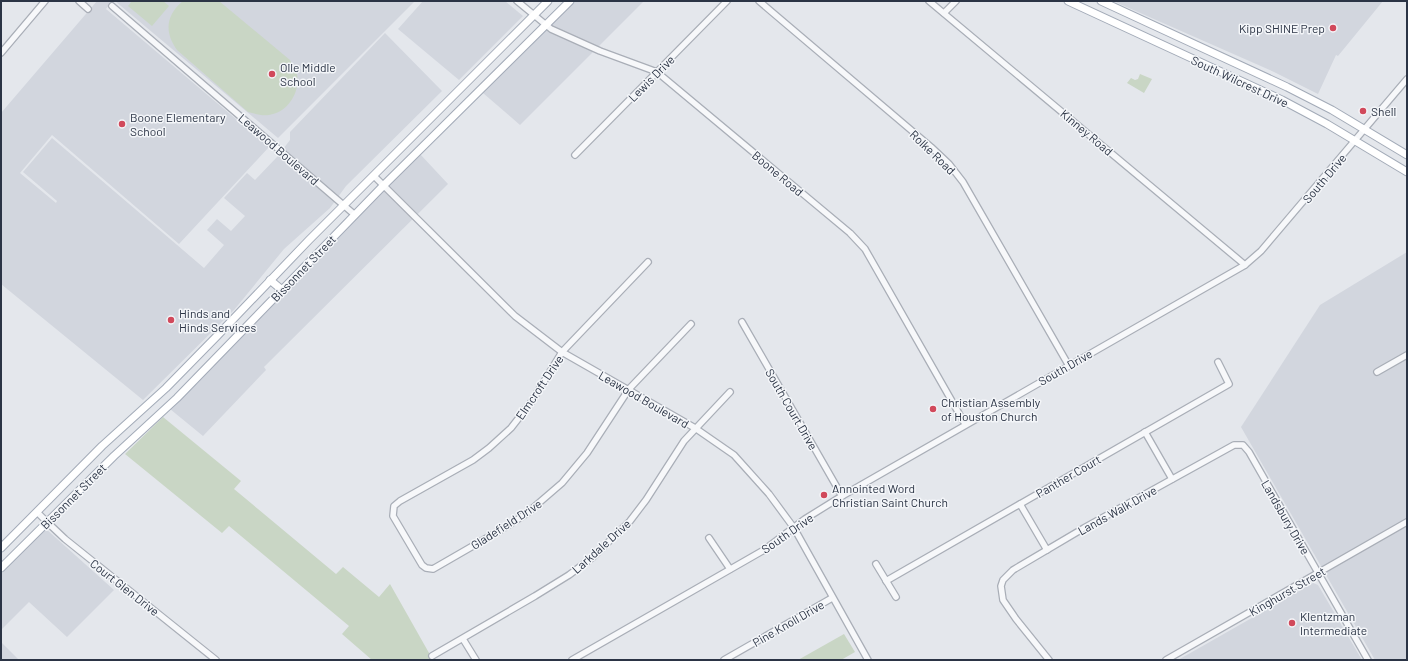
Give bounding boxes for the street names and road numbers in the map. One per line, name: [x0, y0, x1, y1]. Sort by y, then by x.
street label: Lewis Drive: [625, 52, 677, 104]
street label: South Wilcrest Drive: [1189, 52, 1291, 110]
street label: Kinney Road: [1058, 106, 1116, 158]
street label: Leawood Boulevard: [236, 110, 322, 188]
street label: Rolke Road: [907, 127, 959, 177]
street label: Boone Road: [750, 148, 806, 198]
street label: South Drive: [1299, 151, 1349, 205]
street label: Bissonnet Street: [268, 232, 338, 304]
street label: South Drive: [1036, 346, 1094, 388]
street label: Elmcroft Drive: [512, 352, 566, 422]
street label: South Court Drive: [763, 366, 821, 452]
street label: Leawood Boulevard: [596, 368, 692, 430]
street label: Panther Court: [1033, 452, 1103, 500]
street label: Bissonnet Street: [37, 460, 109, 532]
street label: Landsbury Drive: [1259, 477, 1313, 557]
street label: Lands Walk Drive: [1075, 483, 1159, 537]
street label: Gladefield Drive: [468, 496, 544, 552]
street label: South Drive: [758, 510, 816, 556]
street label: Larkdale Drive: [569, 516, 633, 576]
street label: Court Glen Drive: [88, 556, 162, 618]
street label: Kinghurst Street: [1246, 563, 1328, 619]
street label: Pine Knoll Drive: [750, 597, 826, 649]

